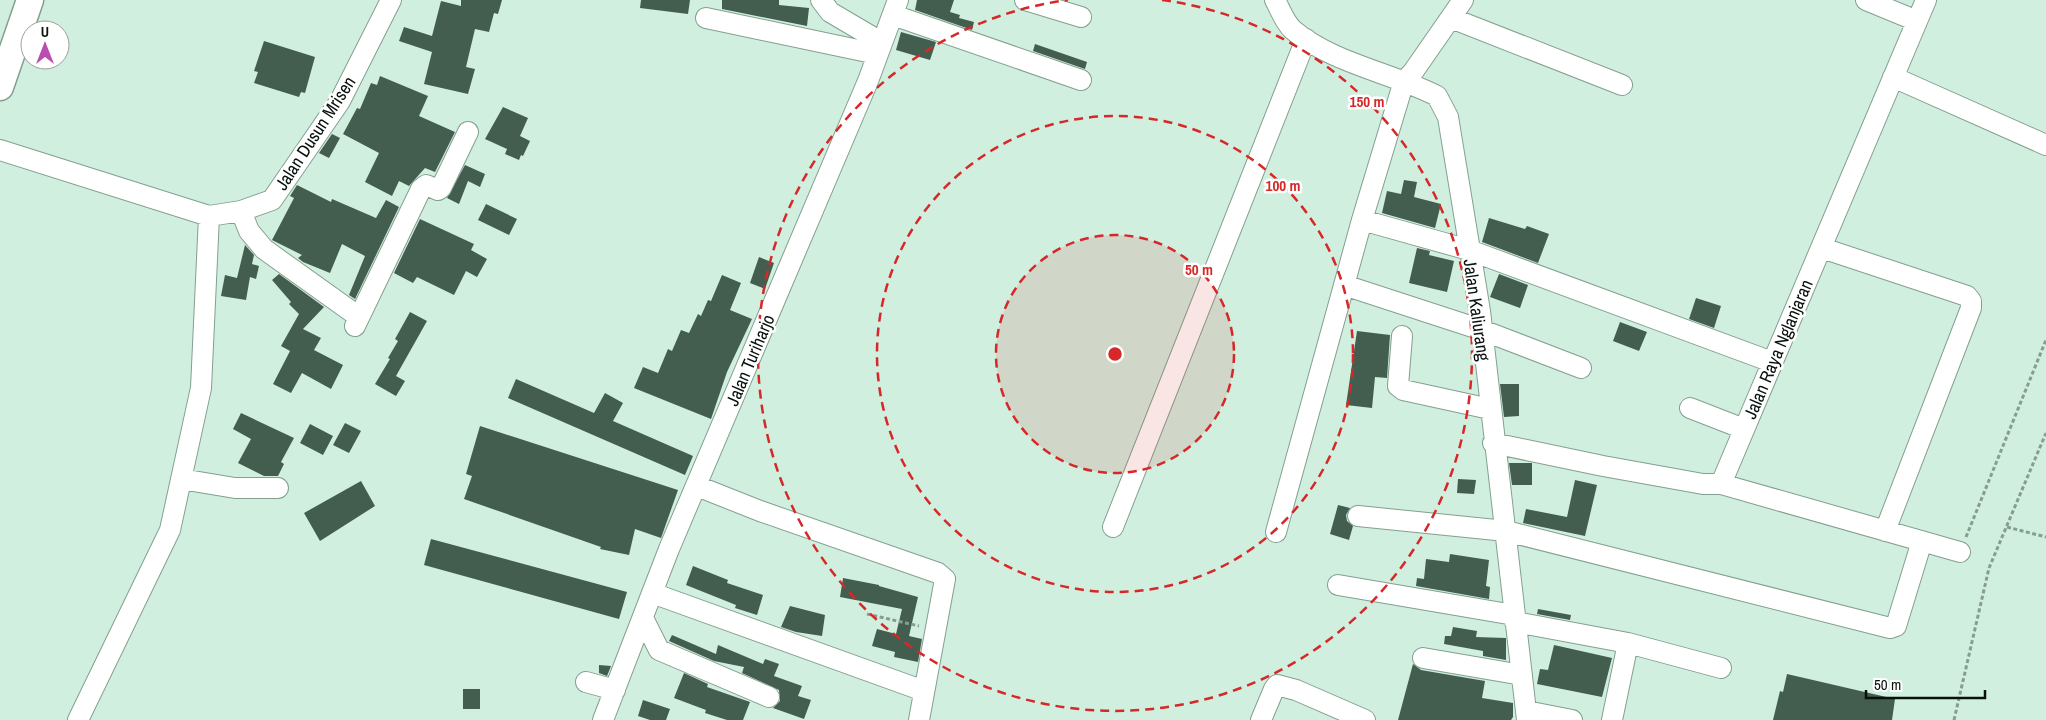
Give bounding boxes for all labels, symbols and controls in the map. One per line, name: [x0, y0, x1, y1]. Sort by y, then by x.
north arrow: [20, 20, 70, 70]
text: U: [41, 23, 49, 41]
street label: Jalan Dusun Mrisen: [269, 71, 361, 195]
text: 150 m: [1350, 91, 1384, 112]
text: 100 m: [1266, 175, 1300, 196]
street label: Jalan Kaliurang: [1457, 257, 1497, 363]
text: 50 m: [1185, 259, 1213, 280]
street label: Jalan Raya Nglanjaran: [1737, 275, 1819, 423]
street label: Jalan Turiharjo: [720, 311, 780, 409]
centre of rings: [1106, 345, 1124, 363]
scale bar: [1866, 668, 1985, 700]
text: 50 m: [1874, 674, 1901, 695]

